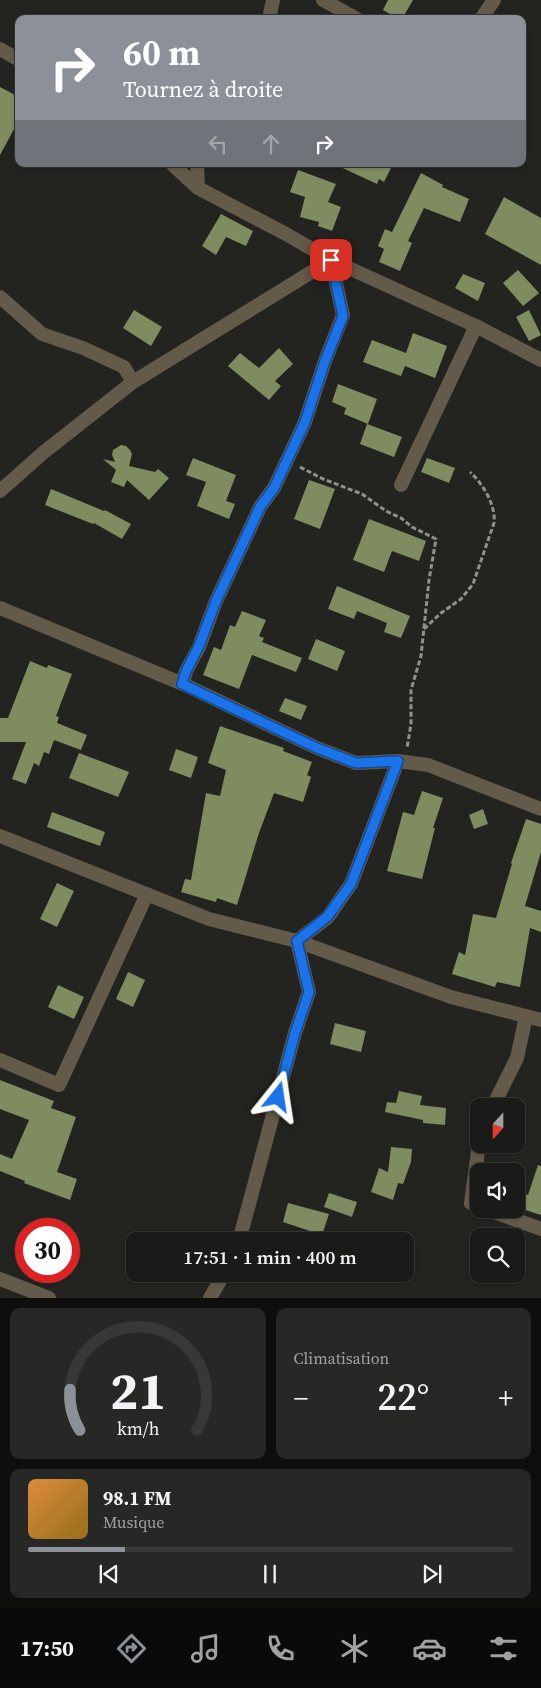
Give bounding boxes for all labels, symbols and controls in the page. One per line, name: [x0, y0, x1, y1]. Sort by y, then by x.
text: 60 m: [123, 29, 200, 77]
icon: right: [40, 35, 105, 100]
text: Tournez à droite: [123, 74, 283, 104]
icon: left: [204, 130, 232, 158]
icon: ahead: [257, 130, 285, 158]
icon: right: [310, 130, 338, 158]
pin: [310, 239, 352, 281]
icon: arrive: [317, 246, 345, 274]
position arrow: [251, 1070, 303, 1122]
north arrow: [470, 1098, 525, 1152]
map controls: [470, 1098, 525, 1283]
button: sound: [470, 1163, 525, 1218]
speed limit sign: 30: [15, 1218, 80, 1283]
button: search: [470, 1228, 525, 1283]
text: 17:51 · 1 min · 400 m: [183, 1244, 357, 1270]
text: Climatisation: [294, 1347, 389, 1369]
text: 21: [110, 1355, 166, 1426]
text: 22°: [377, 1371, 429, 1423]
text: −: [294, 1379, 308, 1417]
text: +: [498, 1379, 513, 1417]
text: km/h: [116, 1416, 159, 1441]
text: 98.1 FM: [103, 1485, 172, 1511]
text: Musique: [103, 1511, 164, 1533]
icon: previous: [95, 1560, 123, 1588]
icon: pause: [256, 1560, 284, 1588]
icon: next: [418, 1560, 446, 1588]
icon: directions: [114, 1631, 149, 1666]
icon: music: [188, 1631, 223, 1666]
icon: phone: [263, 1631, 298, 1666]
icon: climate: [337, 1631, 372, 1666]
icon: car: [412, 1631, 447, 1666]
icon: filters: [486, 1631, 521, 1666]
text: 17:50: [20, 1633, 74, 1663]

